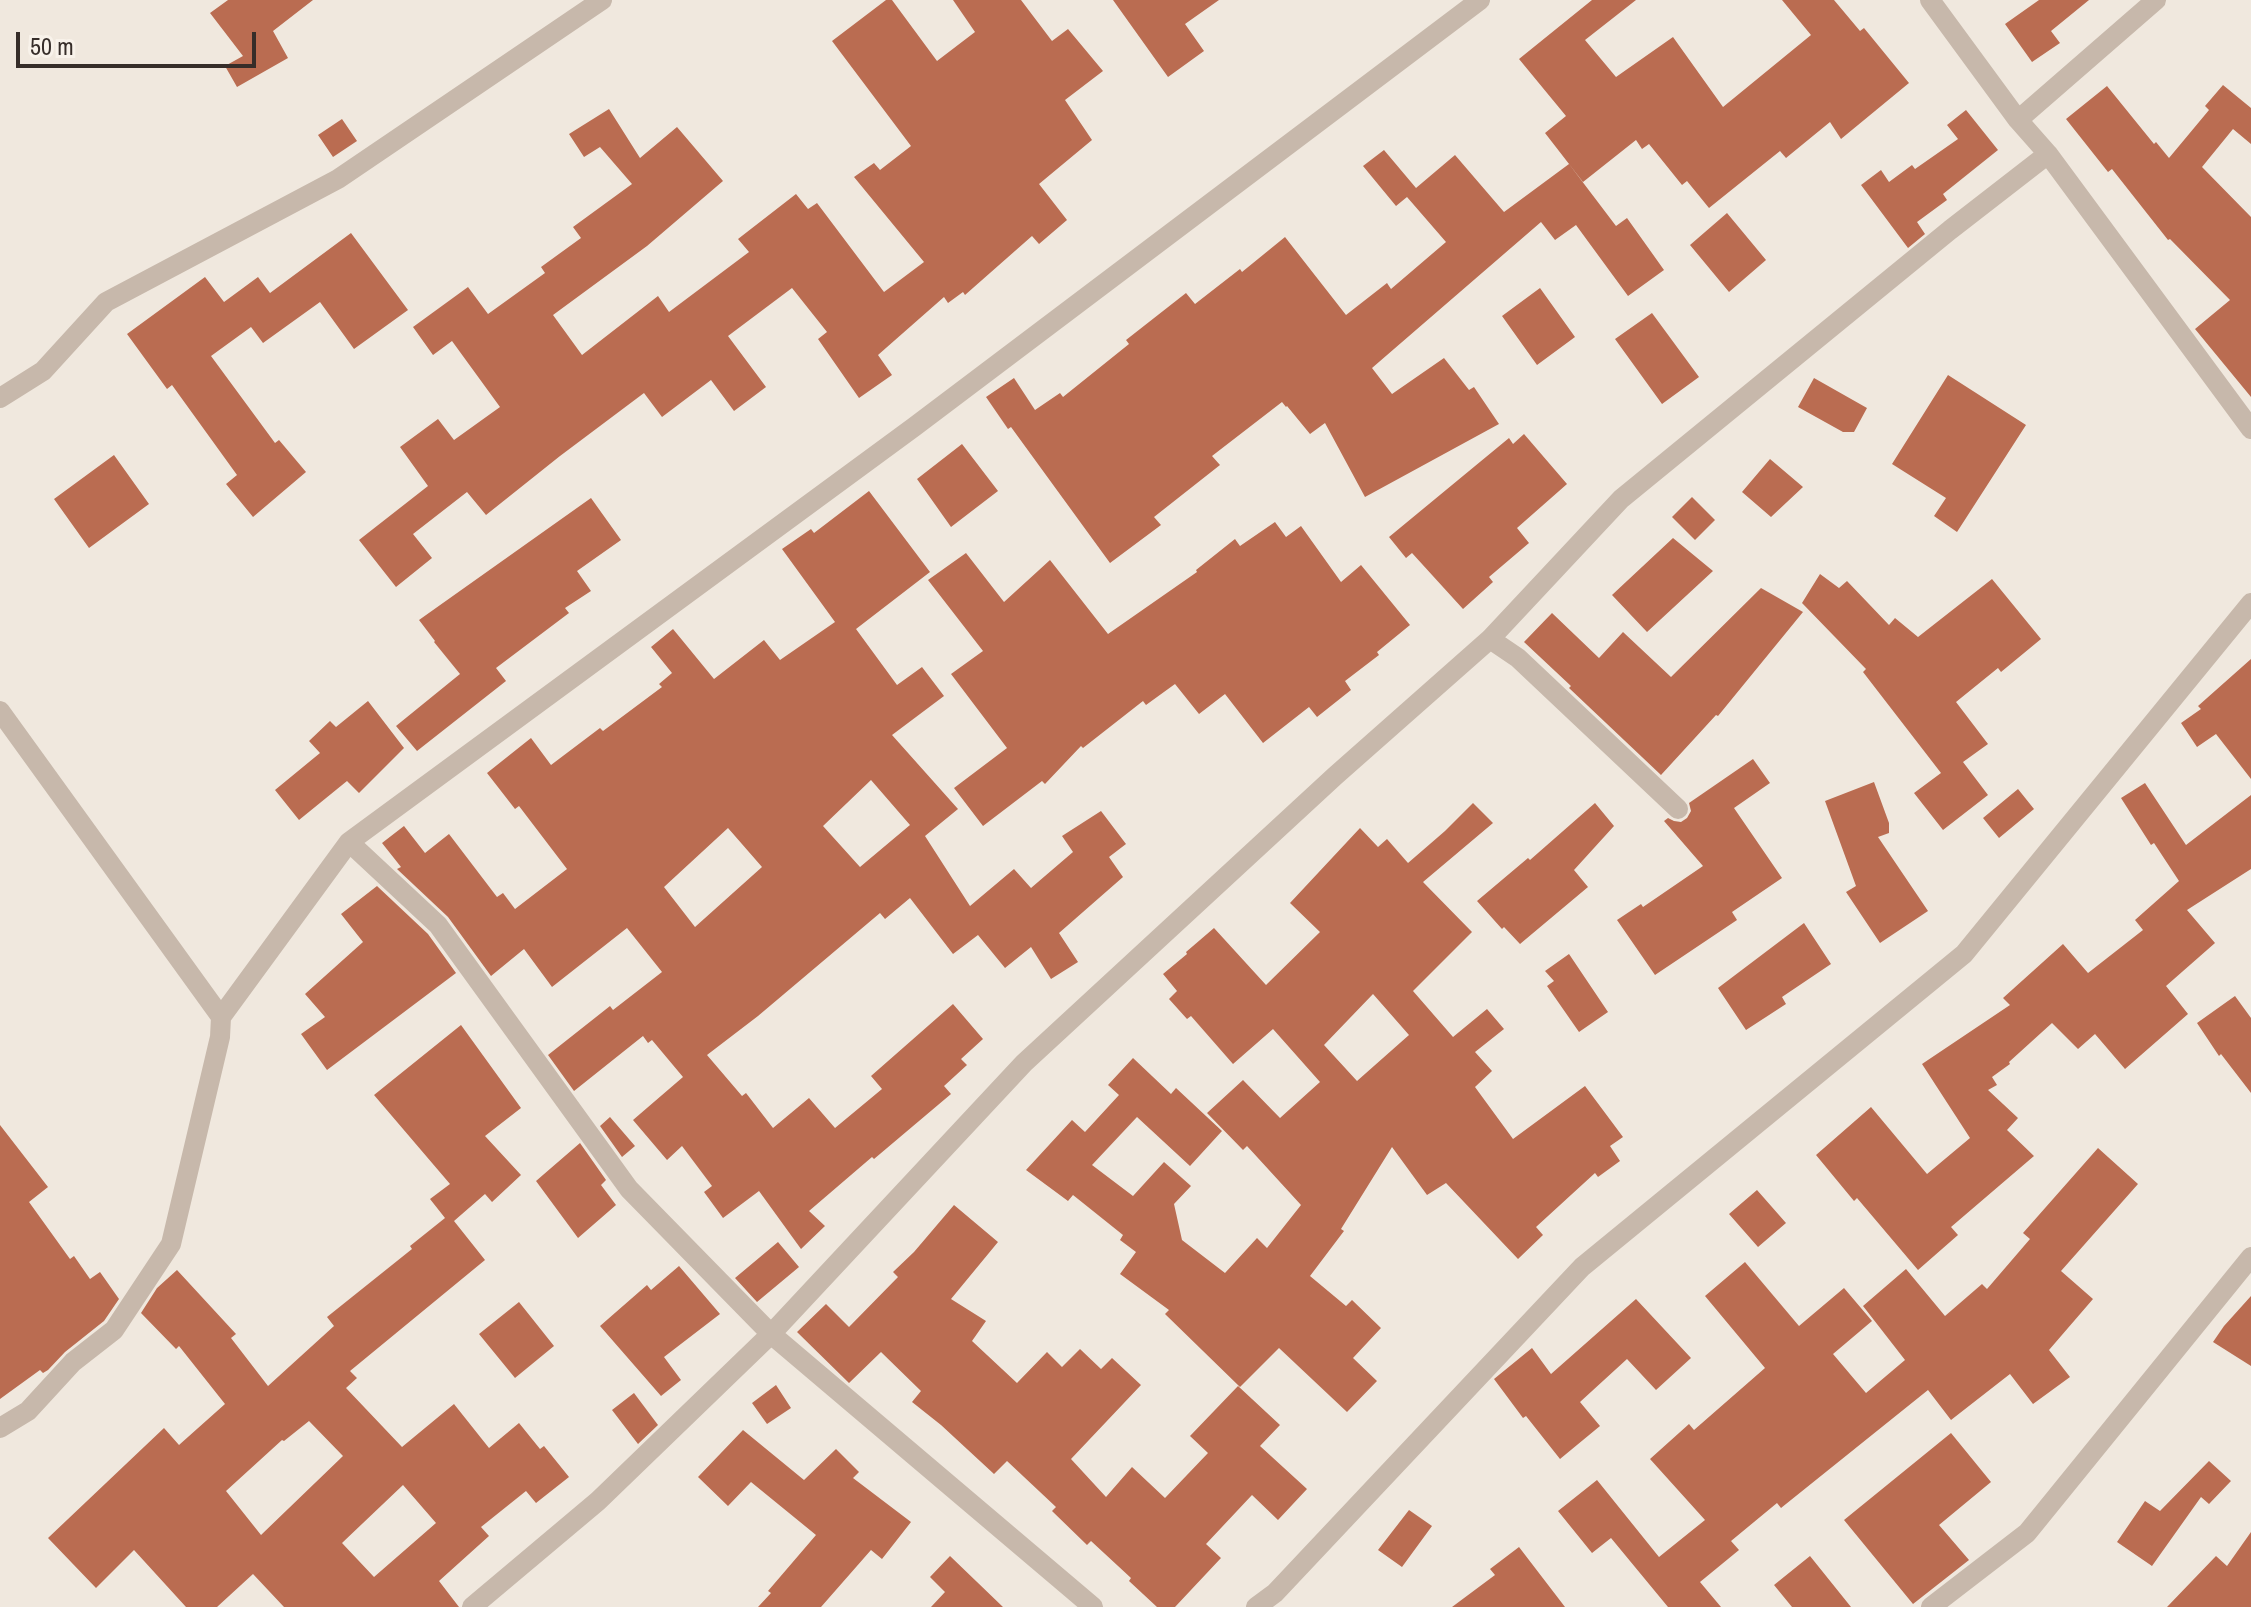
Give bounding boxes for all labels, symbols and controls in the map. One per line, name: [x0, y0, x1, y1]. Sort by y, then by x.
scale bar: [20, 16, 260, 66]
text: 50 m: [30, 30, 74, 62]

